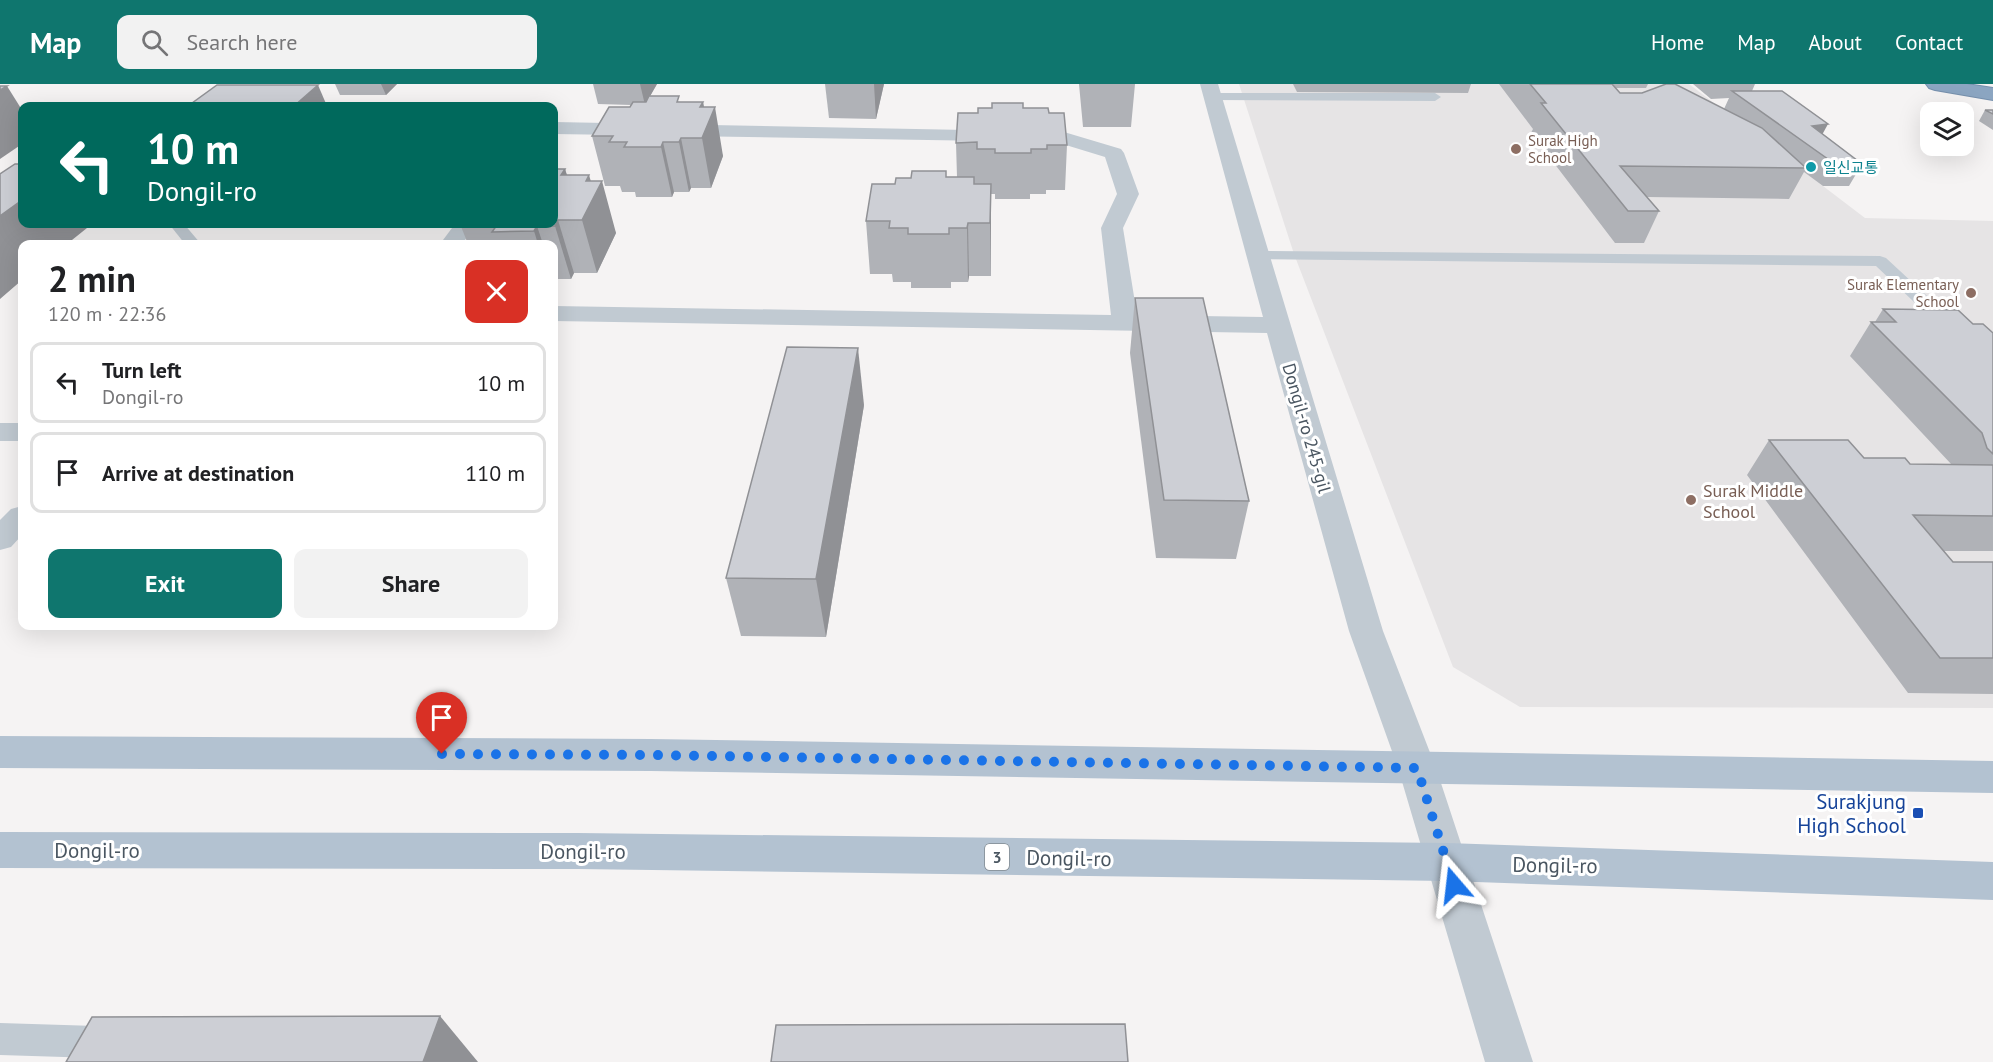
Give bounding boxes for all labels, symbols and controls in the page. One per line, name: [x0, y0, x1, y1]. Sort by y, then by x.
search box: [117, 15, 537, 69]
text: Map: [30, 24, 81, 61]
icon: search: [138, 26, 171, 59]
text: Search here: [186, 28, 297, 56]
text: Home: [1651, 29, 1704, 56]
text: Map: [1737, 29, 1776, 56]
text: About: [1809, 29, 1862, 56]
text: Contact: [1895, 29, 1963, 56]
map controls: [1920, 102, 1974, 156]
button: layers: [1920, 102, 1974, 156]
text: 10 m: [147, 121, 239, 176]
icon: left: [48, 126, 126, 204]
place label: Surak High School: [1528, 131, 1598, 167]
marker: Surak High School: [1509, 142, 1523, 156]
place label: 일신교통: [1823, 158, 1878, 177]
marker: 일신교통: [1804, 160, 1818, 174]
text: Dongil-ro: [147, 174, 257, 208]
text: 2 min: [48, 255, 136, 302]
button: close: [465, 260, 528, 323]
place label: Surak Elementary School: [1847, 275, 1960, 311]
marker: Surak Elementary School: [1964, 286, 1978, 300]
text: 120 m · 22:36: [48, 301, 166, 327]
text: Turn left: [102, 356, 182, 384]
street label: Dongil-ro 245-gil: [1278, 361, 1337, 496]
icon: left: [51, 366, 84, 399]
text: 10 m: [477, 369, 525, 397]
text: Dongil-ro: [102, 384, 183, 410]
icon: arrive: [51, 456, 84, 489]
text: Arrive at destination: [102, 459, 294, 487]
text: 110 m: [465, 459, 525, 487]
place label: Surak Middle School: [1703, 479, 1803, 523]
marker: Surak Middle School: [1684, 493, 1698, 507]
button: Exit: [48, 549, 282, 618]
button: Share: [294, 549, 528, 618]
pin: [416, 692, 467, 754]
icon: arrive: [425, 701, 458, 734]
place label: Surakjung High School: [1797, 788, 1906, 839]
marker: Surakjung High School: [1911, 806, 1925, 820]
street label: Dongil-ro: [54, 837, 140, 864]
street label: Dongil-ro: [540, 838, 626, 865]
road number: 3: [985, 844, 1009, 870]
street label: Dongil-ro: [1026, 844, 1112, 872]
street label: Dongil-ro: [1512, 851, 1598, 879]
position arrow: [1422, 853, 1486, 917]

